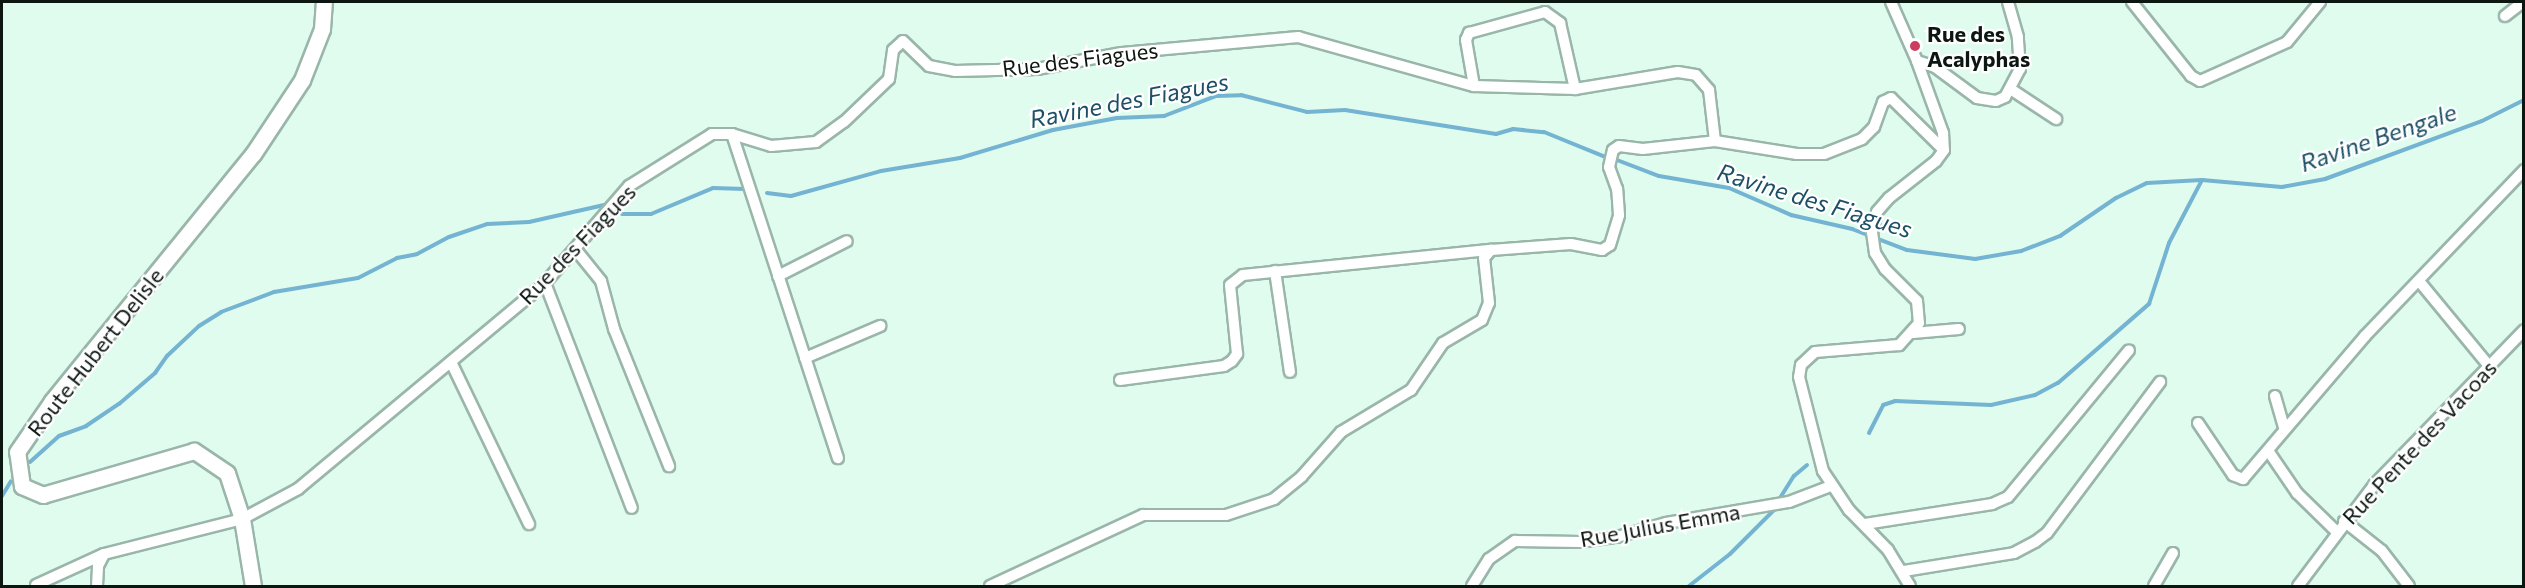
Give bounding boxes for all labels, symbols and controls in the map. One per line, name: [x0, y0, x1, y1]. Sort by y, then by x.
place label: Rue des Acalyphas: [1927, 20, 2030, 72]
street label: Rue des Fiagues: [1001, 36, 1159, 82]
marker: Rue des Acalyphas: [1908, 39, 1922, 53]
water label: Ravine des Fiagues: [1027, 67, 1231, 133]
water label: Ravine Bengale: [2296, 97, 2460, 177]
water label: Ravine des Fiagues: [1714, 157, 1916, 243]
street label: Rue des Fiagues: [513, 178, 641, 310]
street label: Route Hubert Delisle: [21, 263, 169, 441]
street label: Rue Pente des Vacoas: [2336, 355, 2502, 529]
street label: Rue Julius Emma: [1578, 498, 1742, 552]

